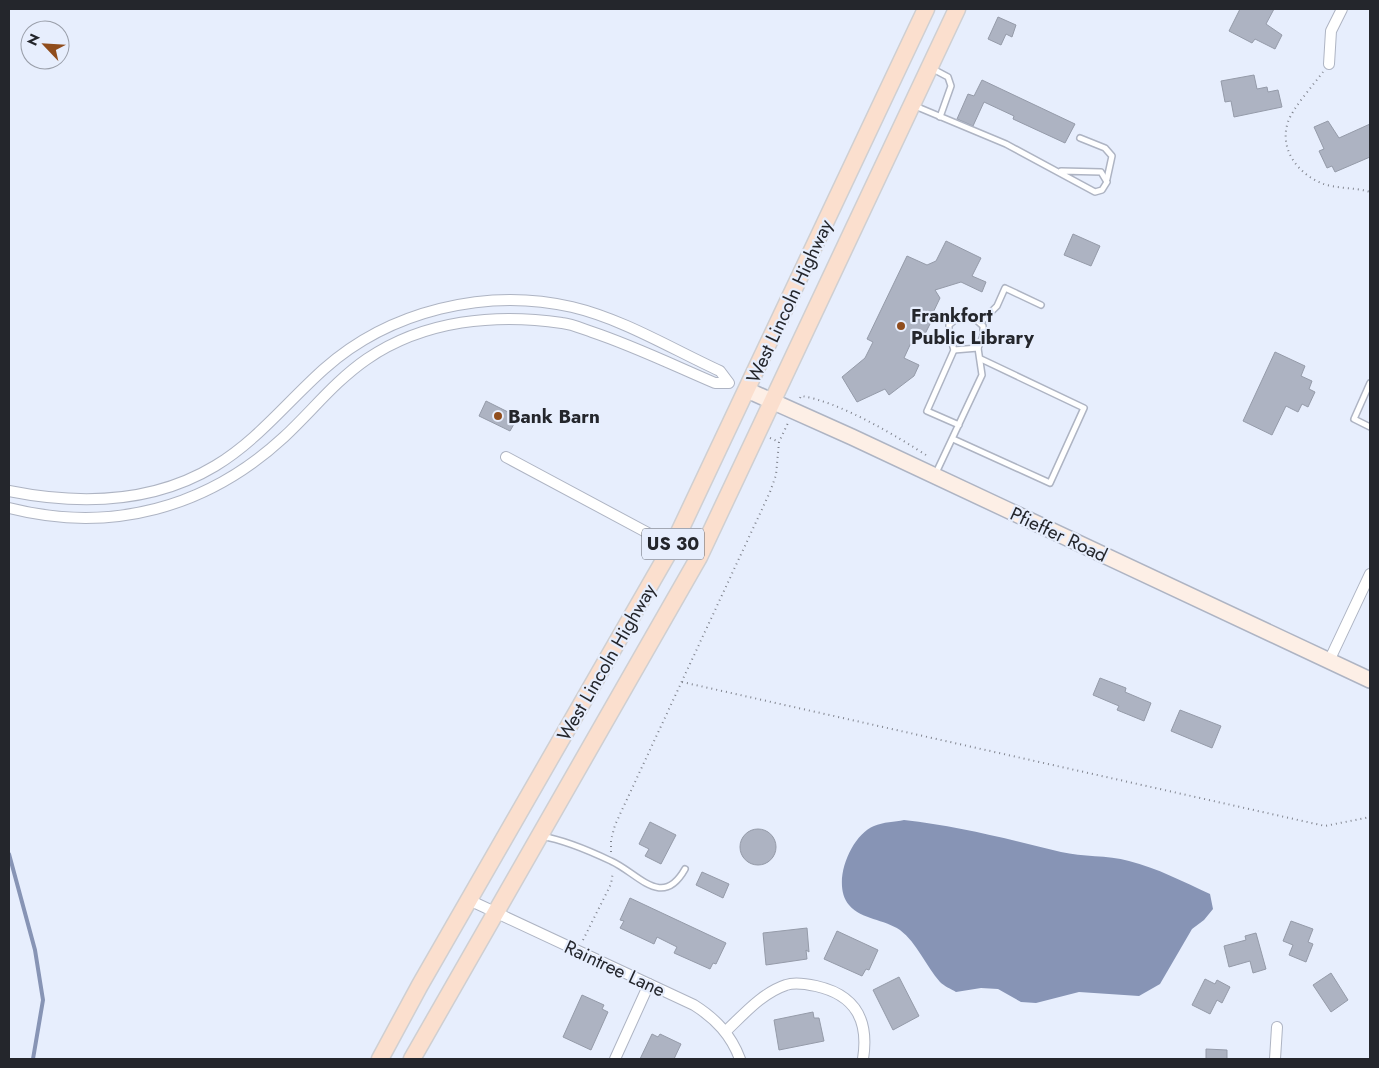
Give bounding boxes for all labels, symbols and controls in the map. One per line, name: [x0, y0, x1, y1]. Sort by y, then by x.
north arrow: [20, 20, 70, 70]
text: N: [22, 30, 45, 49]
street label: West Lincoln Highway: [740, 214, 839, 387]
place label: Frankfort Public Library: [911, 302, 1035, 351]
marker: Frankfort Public Library: [895, 320, 907, 332]
place label: Bank Barn: [508, 403, 600, 430]
marker: Bank Barn: [492, 410, 504, 422]
street label: Pfieffer Road: [1006, 500, 1112, 569]
road number: US 30: [642, 528, 704, 560]
street label: West Lincoln Highway: [550, 578, 663, 746]
street label: Raintree Lane: [560, 933, 670, 1004]

